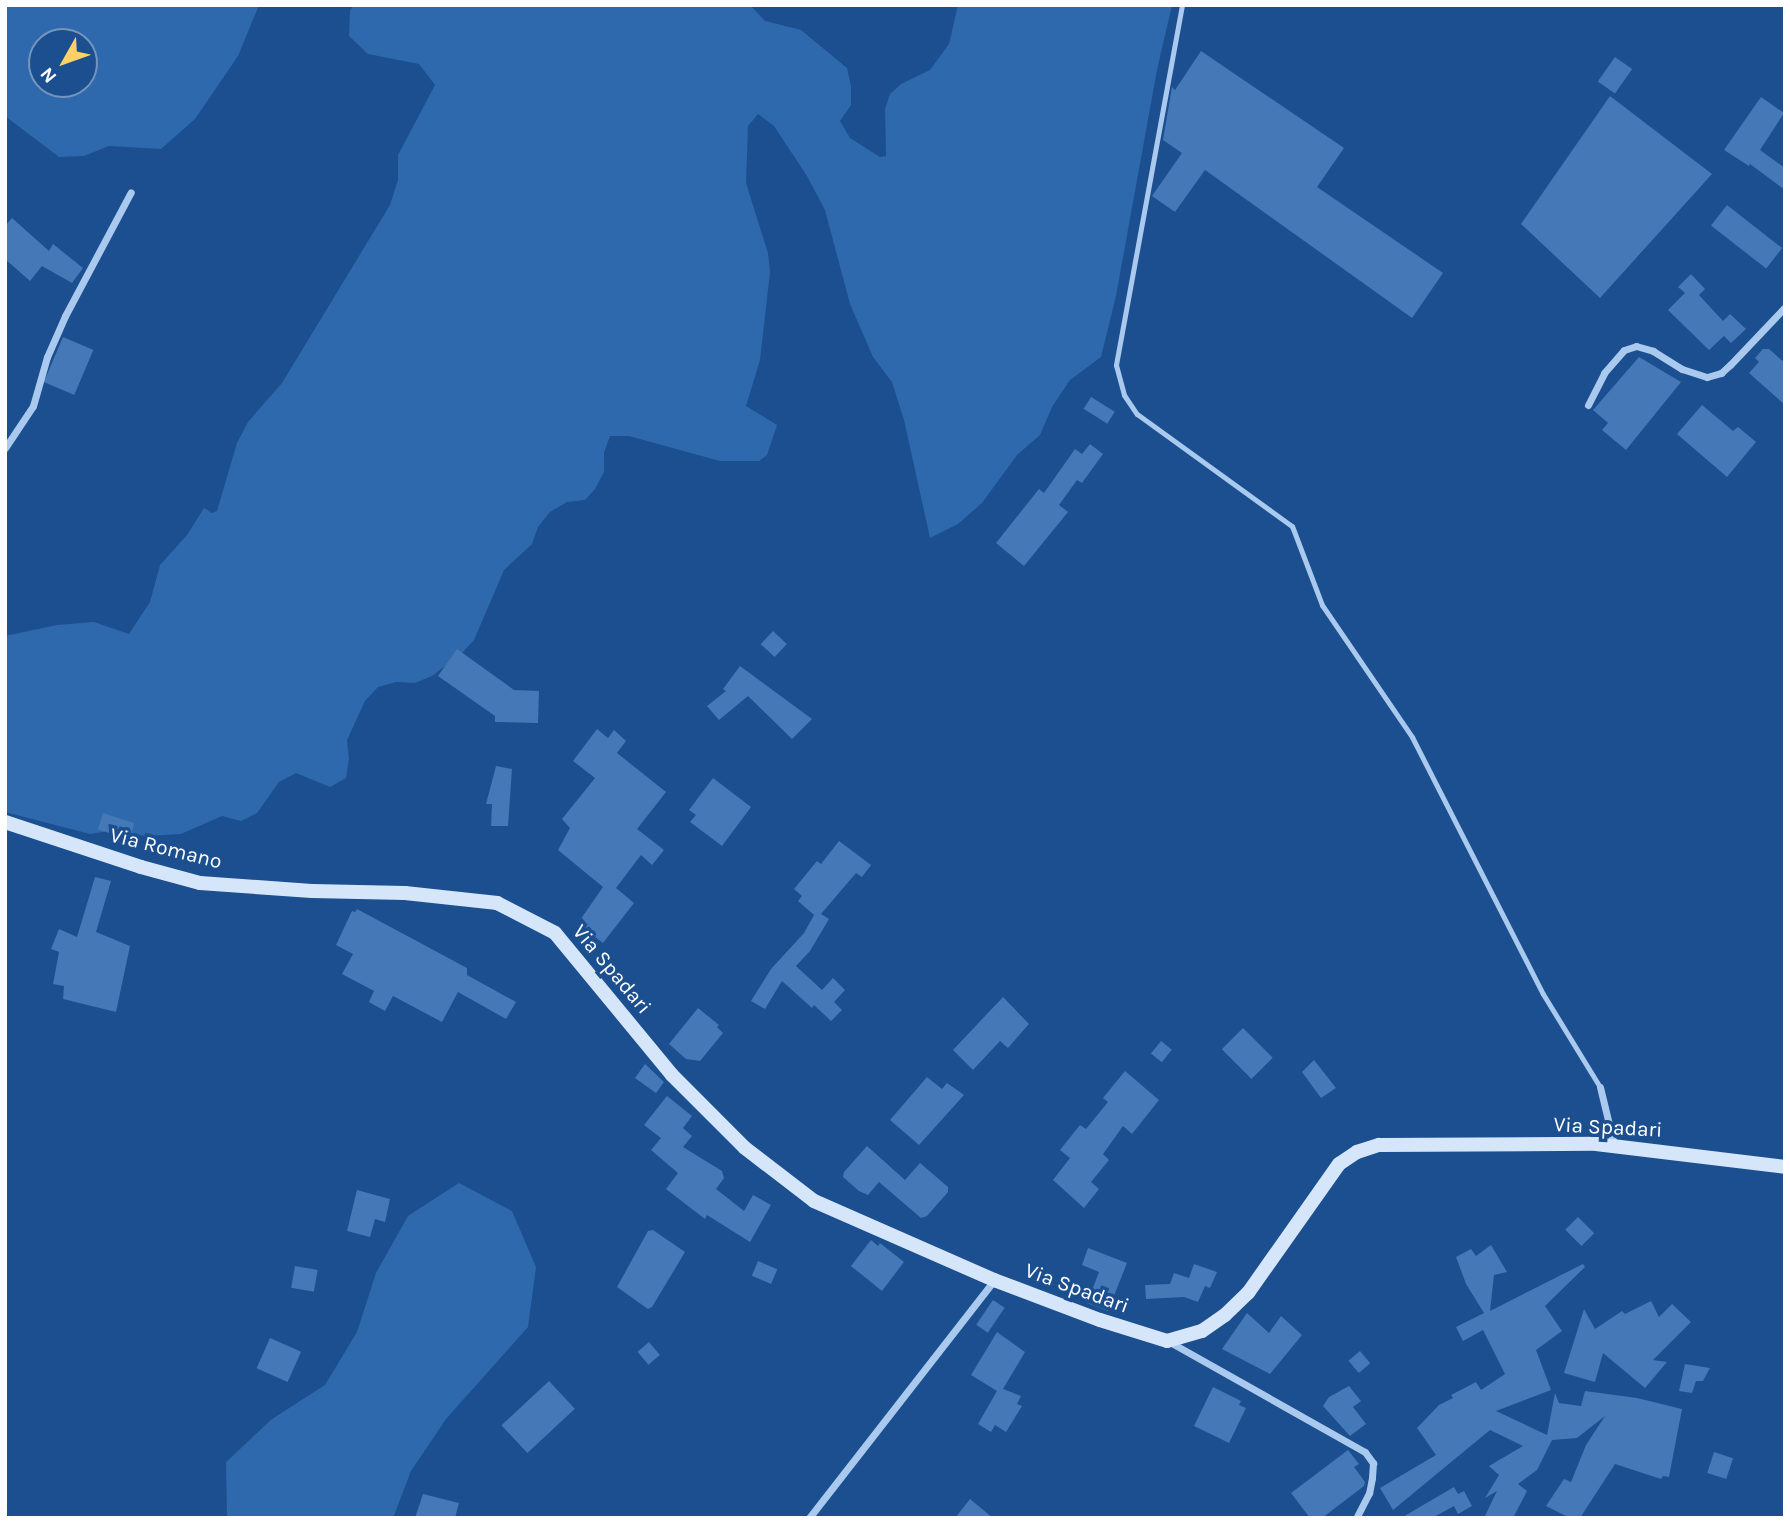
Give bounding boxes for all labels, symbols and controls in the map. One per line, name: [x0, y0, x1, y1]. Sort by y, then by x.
north arrow: [28, 28, 98, 98]
text: N: [36, 63, 61, 88]
street label: Via Romano: [107, 822, 225, 874]
street label: Via Spadari: [567, 919, 657, 1019]
street label: Via Spadari: [1553, 1112, 1663, 1142]
street label: Via Spadari: [1021, 1258, 1133, 1318]

